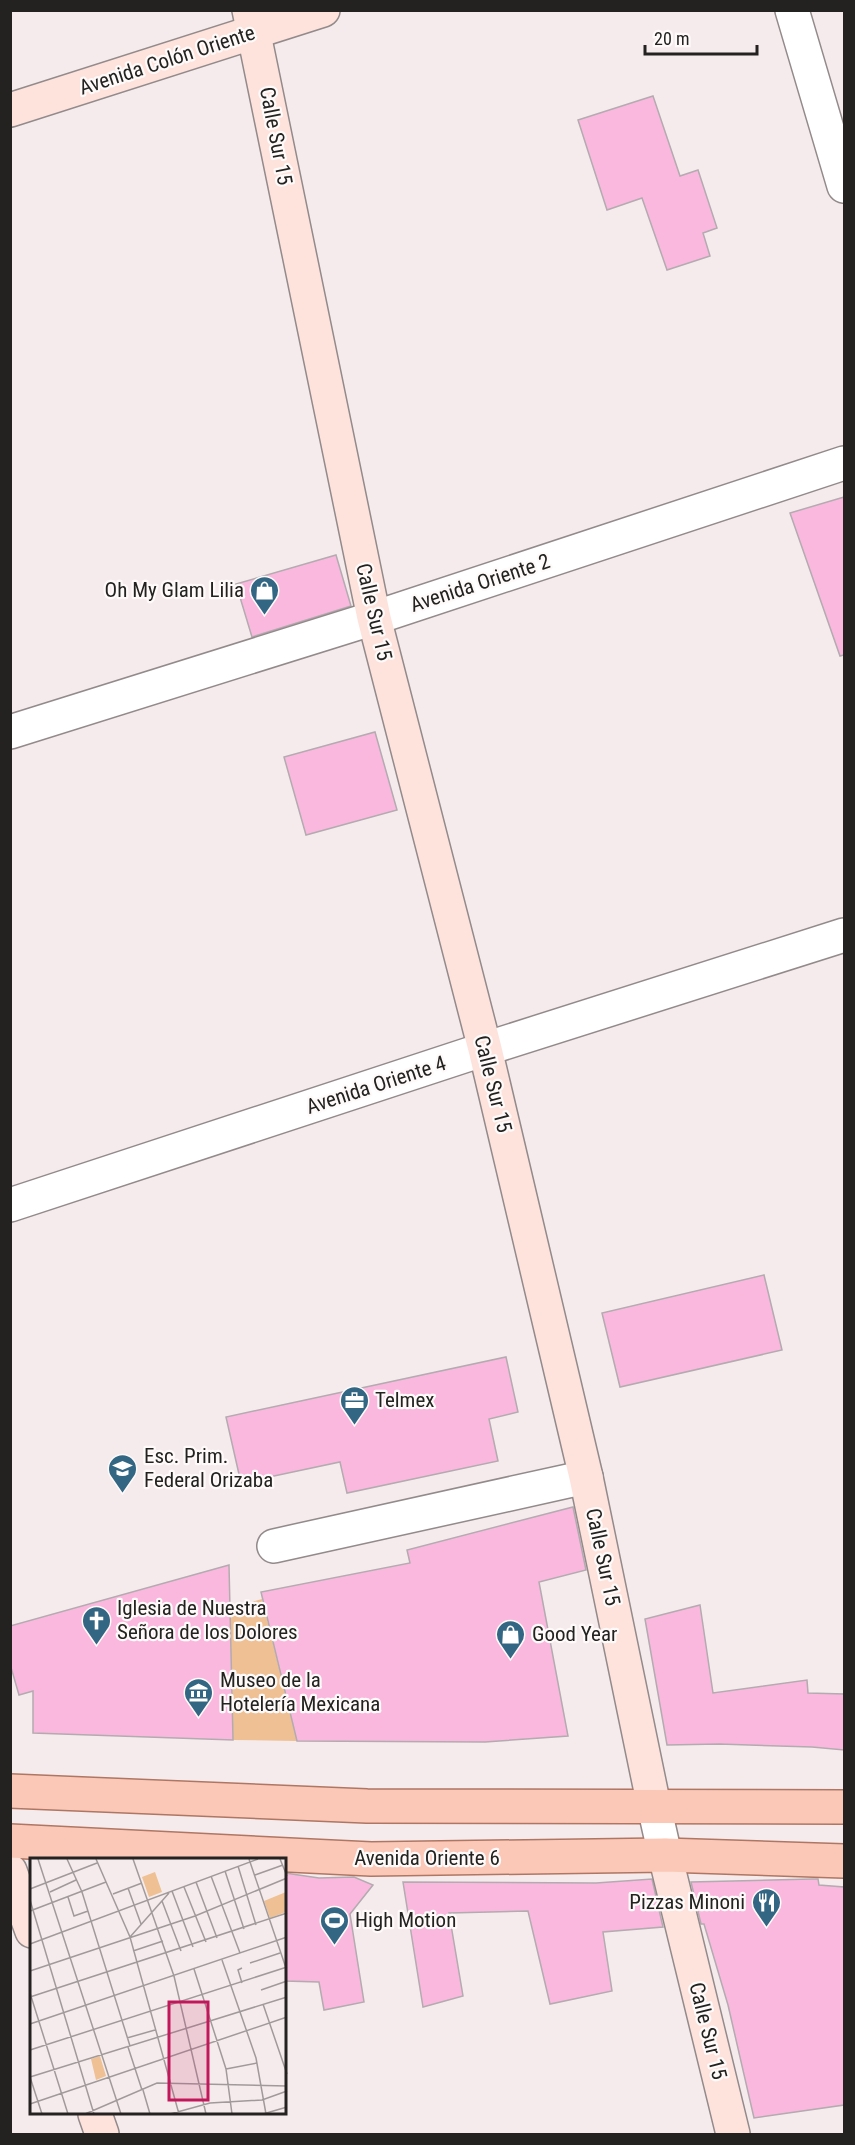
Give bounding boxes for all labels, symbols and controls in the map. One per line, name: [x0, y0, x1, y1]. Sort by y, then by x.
scale bar: [645, 18, 758, 56]
street label: Avenida Colón Oriente: [76, 20, 258, 100]
text: 20 m: [654, 28, 689, 49]
street label: Calle Sur 15: [255, 85, 297, 187]
street label: Avenida Oriente 2: [407, 549, 553, 617]
street label: Calle Sur 15: [351, 561, 397, 663]
shop icon: Oh My Glam Lilia: [249, 574, 281, 616]
place label: Oh My Glam Lilia: [105, 578, 244, 602]
street label: Calle Sur 15: [469, 1033, 517, 1135]
street label: Avenida Oriente 4: [303, 1051, 449, 1119]
office icon: Telmex: [338, 1384, 370, 1426]
place label: Telmex: [375, 1388, 434, 1412]
place label: Esc. Prim. Federal Orizaba: [144, 1444, 273, 1492]
school or university icon: Esc. Prim. Federal Orizaba: [107, 1452, 139, 1494]
street label: Calle Sur 15: [581, 1506, 625, 1608]
place label: Iglesia de Nuestra Señora de los Dolores: [117, 1596, 298, 1644]
church icon: Iglesia de Nuestra Señora de los Dolores: [80, 1604, 112, 1646]
shop icon: Good Year: [495, 1618, 527, 1660]
place label: Good Year: [532, 1622, 617, 1646]
place label: Museo de la Hotelería Mexicana: [220, 1668, 380, 1716]
museum icon: Museo de la Hotelería Mexicana: [183, 1676, 215, 1718]
street label: Avenida Oriente 6: [354, 1846, 500, 1870]
inset map: [30, 1858, 286, 2115]
restaurant icon: Pizzas Minoni: [750, 1886, 782, 1928]
place label: Pizzas Minoni: [629, 1890, 745, 1914]
sports icon: High Motion: [318, 1904, 350, 1946]
place label: High Motion: [355, 1908, 456, 1932]
street label: Calle Sur 15: [684, 1980, 732, 2082]

